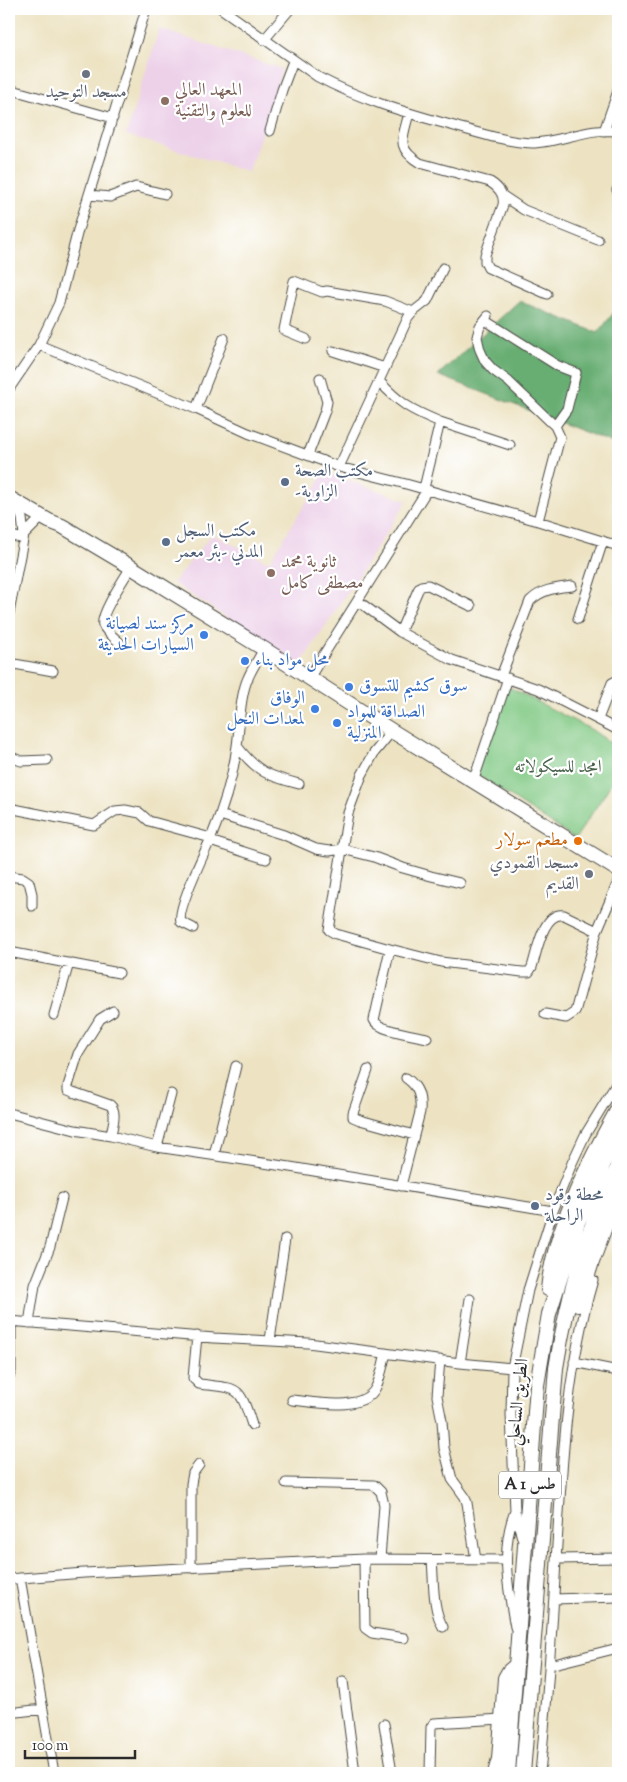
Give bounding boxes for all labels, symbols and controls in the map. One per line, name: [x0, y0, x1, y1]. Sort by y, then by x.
marker: مسجد التوحيد: [80, 68, 92, 80]
place label: المعهد العالي للعلوم والتقنية: [175, 78, 252, 126]
place label: مسجد التوحيد: [45, 80, 127, 106]
marker: المعهد العالي للعلوم والتقنية: [159, 95, 171, 107]
place label: مكتب الصحة -الزاوية: [295, 459, 373, 506]
marker: مكتب الصحة -الزاوية: [279, 476, 291, 488]
place label: مكتب السجل المدني -بئر معمر: [174, 519, 263, 566]
marker: مكتب السجل المدني -بئر معمر: [160, 536, 172, 548]
place label: ثانوية محمد مصطفى كامل: [281, 550, 364, 597]
marker: ثانوية محمد مصطفى كامل: [265, 567, 277, 579]
place label: مركز سند لصيانة السيارات الحديثة: [98, 612, 194, 659]
marker: مركز سند لصيانة السيارات الحديثة: [198, 629, 210, 641]
place label: محل مواد بناء: [255, 648, 329, 674]
marker: محل مواد بناء: [239, 655, 251, 667]
place label: سوق كشيم للتسوق: [359, 674, 468, 703]
marker: سوق كشيم للتسوق: [343, 681, 355, 693]
place label: الوفاق لمعدات النحل: [226, 686, 305, 733]
place label: الصداقة للمواد المنزلية: [347, 700, 425, 747]
marker: الوفاق لمعدات النحل: [309, 703, 321, 715]
marker: الصداقة للمواد المنزلية: [331, 717, 343, 729]
park label: امجد للسيكولاته: [514, 755, 602, 781]
place label: مطعم سولار: [494, 828, 568, 856]
marker: مطعم سولار: [572, 835, 584, 847]
place label: مسجد القمودي القديم: [490, 851, 579, 899]
marker: مسجد القمودي القديم: [583, 868, 595, 880]
place label: محطة وقود الراحلة: [544, 1183, 603, 1230]
marker: محطة وقود الراحلة: [529, 1200, 541, 1212]
street label: الطريق الساحلي: [501, 1357, 539, 1447]
road number: A 1 طس: [499, 1472, 561, 1498]
scale bar: [25, 1727, 135, 1759]
text: 100 m: [32, 1736, 69, 1757]

